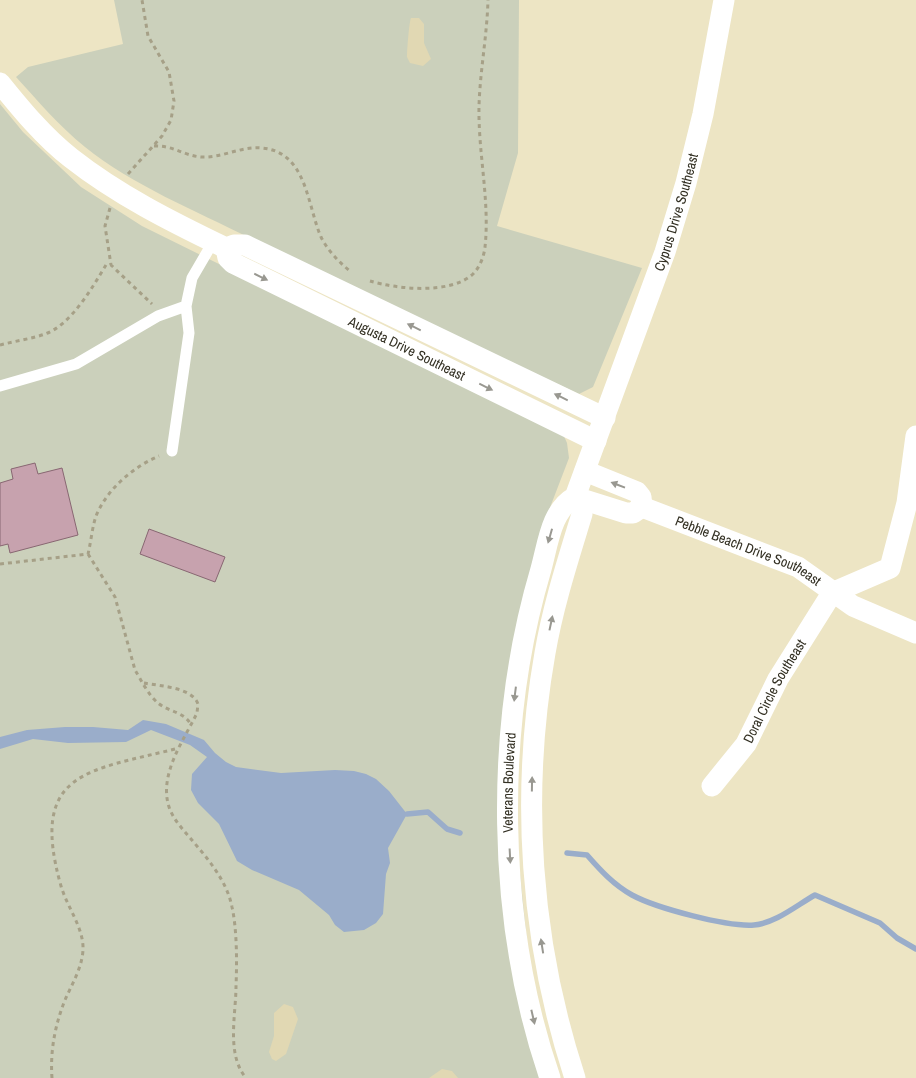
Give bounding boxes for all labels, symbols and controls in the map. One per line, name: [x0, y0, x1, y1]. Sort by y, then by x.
street label: Cyprus Drive Southeast: [650, 151, 702, 274]
one-way arrow: [254, 273, 268, 281]
street label: Augusta Drive Southeast: [345, 312, 468, 385]
one-way arrow: [407, 323, 421, 331]
one-way arrow: [479, 383, 493, 391]
one-way arrow: [554, 393, 568, 401]
one-way arrow: [611, 480, 626, 488]
street label: Pebble Beach Drive Southeast: [673, 512, 825, 590]
one-way arrow: [546, 528, 554, 543]
one-way arrow: [548, 614, 556, 630]
street label: Doral Circle Southeast: [739, 636, 810, 746]
one-way arrow: [511, 686, 519, 702]
street label: Veterans Boulevard: [499, 732, 520, 833]
one-way arrow: [528, 776, 536, 792]
one-way arrow: [506, 849, 514, 865]
one-way arrow: [538, 938, 546, 954]
one-way arrow: [529, 1009, 537, 1024]

